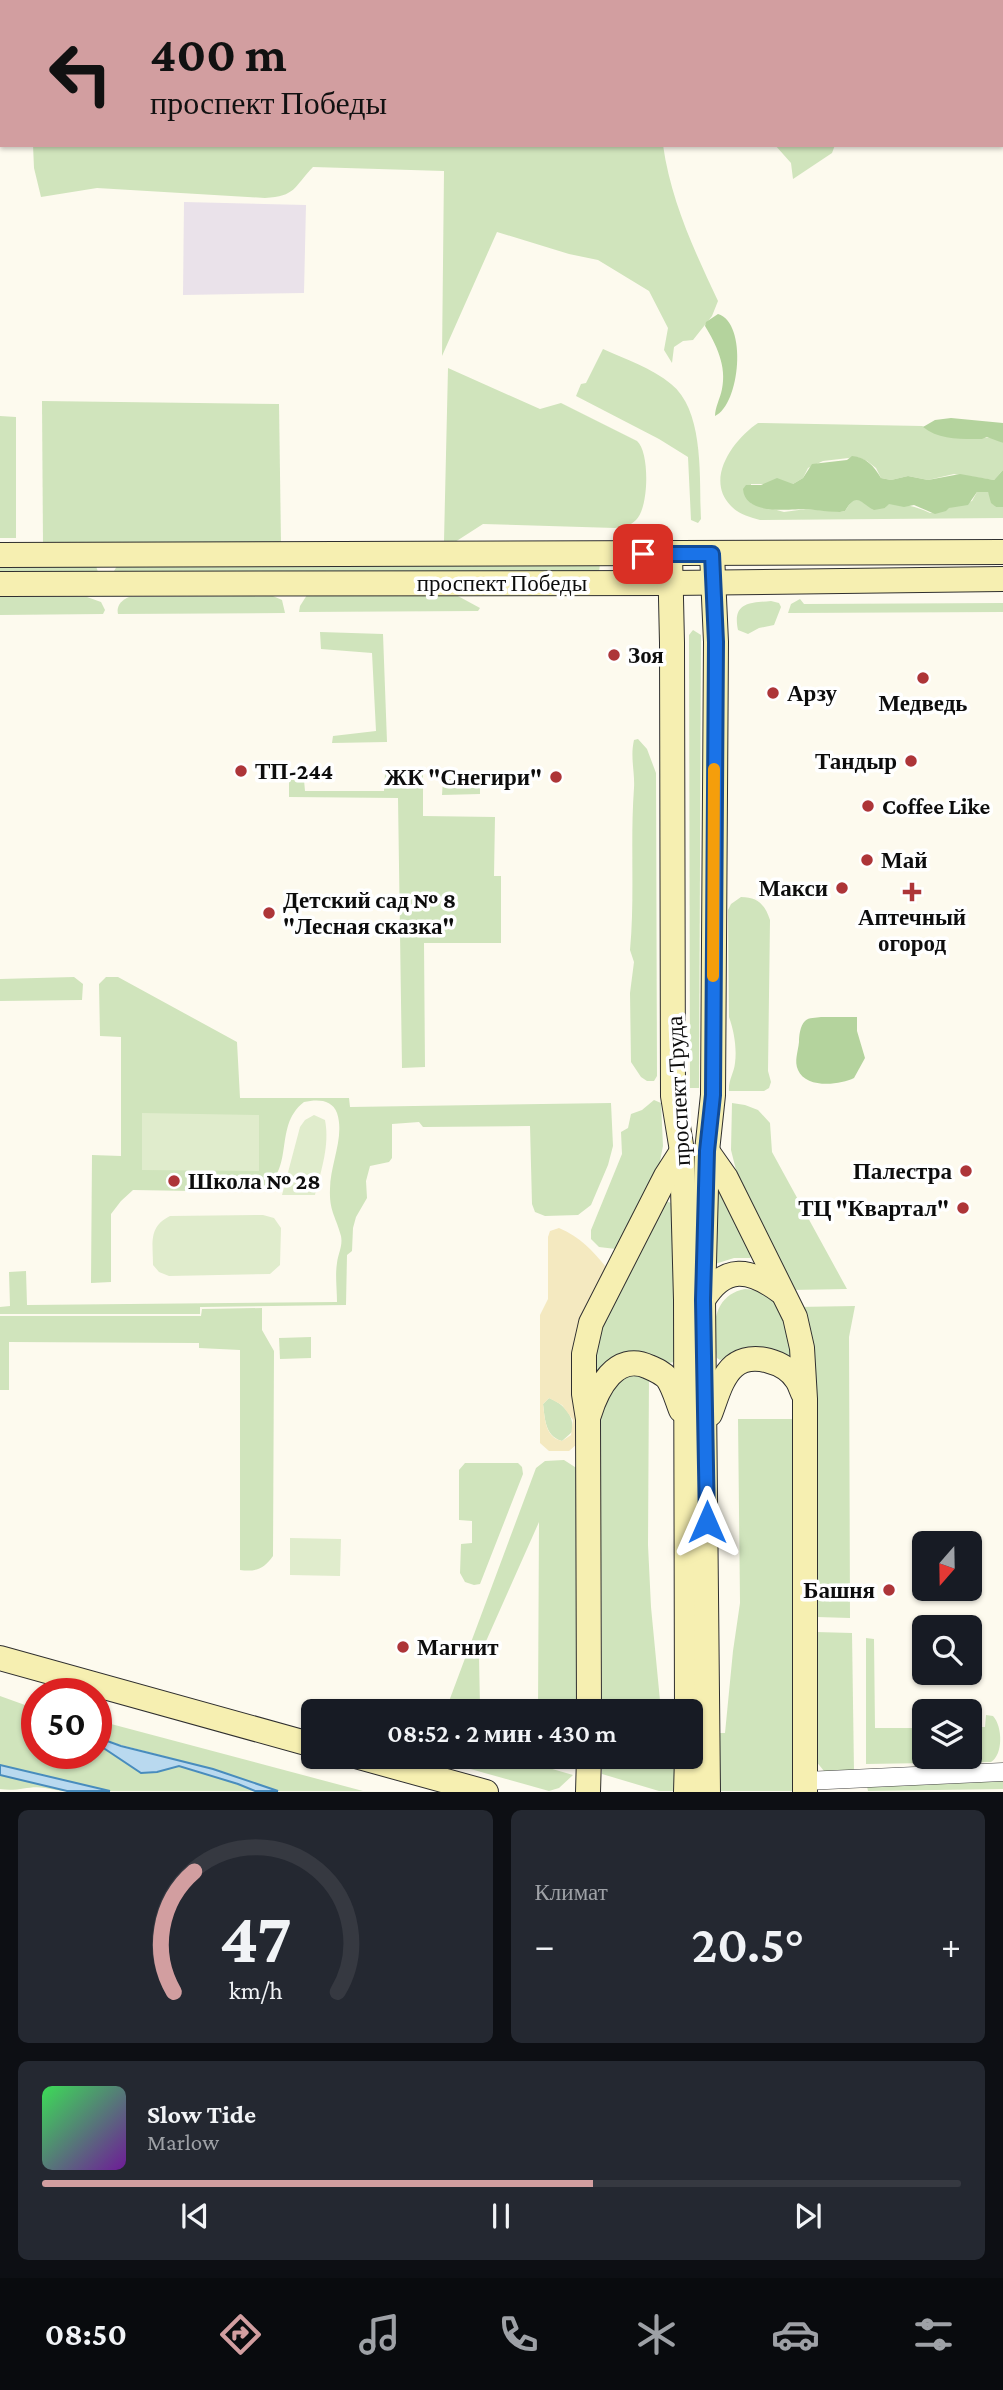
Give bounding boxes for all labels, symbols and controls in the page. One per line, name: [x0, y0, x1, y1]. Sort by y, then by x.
text: 400 m: [150, 27, 287, 82]
icon: left: [35, 28, 126, 119]
text: проспект Победы: [150, 85, 387, 121]
pin: [613, 524, 673, 584]
icon: arrive: [624, 535, 662, 573]
street label: проспект Победы: [417, 570, 587, 596]
place label: Зоя: [628, 642, 664, 668]
marker: Зоя: [606, 647, 622, 663]
marker: Медведь: [915, 670, 931, 686]
place label: Арзу: [787, 680, 837, 706]
marker: Арзу: [765, 685, 781, 701]
place label: Медведь: [878, 690, 968, 716]
place label: Тандыр: [815, 748, 897, 774]
marker: Тандыр: [903, 753, 919, 769]
place label: ТП-244: [255, 758, 333, 784]
marker: ТП-244: [233, 763, 249, 779]
place label: ЖК "Снегири": [384, 764, 542, 790]
marker: ЖК "Снегири": [548, 769, 564, 785]
place label: Coffee Like: [882, 793, 991, 819]
marker: Coffee Like: [860, 798, 876, 814]
place label: Май: [881, 847, 927, 873]
marker: Май: [859, 852, 875, 868]
place label: Макси: [759, 875, 828, 901]
marker: Макси: [834, 880, 850, 896]
marker: Аптечный огород: [904, 884, 920, 900]
place label: Детский сад № 8 "Лесная сказка": [283, 887, 456, 939]
place label: Аптечный огород: [858, 904, 966, 956]
marker: Детский сад № 8 "Лесная сказка": [261, 905, 277, 921]
street label: проспект Труда: [661, 1015, 695, 1167]
place label: Палестра: [853, 1158, 952, 1184]
marker: Палестра: [958, 1163, 974, 1179]
place label: Школа № 28: [188, 1168, 321, 1194]
marker: Школа № 28: [166, 1173, 182, 1189]
place label: ТЦ "Квартал": [798, 1195, 949, 1221]
marker: ТЦ "Квартал": [955, 1200, 971, 1216]
position arrow: [670, 1485, 744, 1559]
north arrow: [912, 1531, 982, 1601]
map controls: [912, 1531, 982, 1769]
place label: Башня: [803, 1577, 875, 1603]
marker: Башня: [881, 1582, 897, 1598]
button: search: [912, 1615, 982, 1685]
place label: Магнит: [417, 1634, 499, 1660]
marker: Магнит: [395, 1639, 411, 1655]
speed limit sign: 50: [21, 1678, 112, 1769]
button: layers: [912, 1699, 982, 1769]
text: 08:52 · 2 мин · 430 m: [387, 1719, 617, 1748]
text: Климат: [535, 1879, 608, 1905]
text: 47: [219, 1898, 292, 1979]
text: 20.5°: [691, 1915, 804, 1973]
text: −: [535, 1924, 555, 1966]
text: +: [941, 1924, 961, 1966]
text: km/h: [228, 1977, 282, 2004]
text: Slow Tide: [147, 2100, 256, 2129]
text: Marlow: [147, 2129, 219, 2155]
icon: previous: [176, 2197, 214, 2235]
icon: pause: [482, 2197, 520, 2235]
icon: next: [789, 2197, 827, 2235]
icon: directions: [216, 2310, 265, 2359]
icon: music: [355, 2310, 404, 2359]
icon: phone: [494, 2310, 543, 2359]
icon: climate: [632, 2310, 681, 2359]
icon: car: [771, 2310, 820, 2359]
icon: filters: [909, 2310, 958, 2359]
text: 08:50: [45, 2316, 127, 2352]

